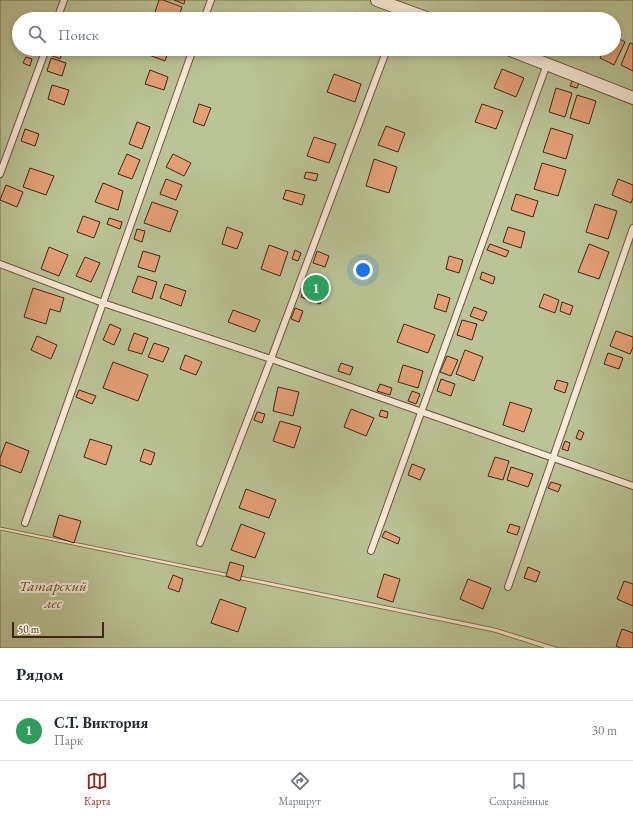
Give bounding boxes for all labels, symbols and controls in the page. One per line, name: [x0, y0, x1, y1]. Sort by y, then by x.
search box: [12, 12, 621, 56]
icon: search: [26, 23, 48, 45]
text: Поиск: [58, 25, 99, 44]
your location: [353, 260, 373, 280]
pin: 1: [303, 273, 329, 303]
park label: Татарский лес: [19, 576, 87, 612]
scale bar: [12, 620, 104, 639]
text: 50 m: [18, 622, 39, 636]
text: Рядом: [16, 663, 64, 685]
text: С.Т. Виктория: [54, 713, 148, 732]
text: 1: [26, 722, 32, 739]
text: 30 m: [592, 722, 617, 739]
text: Парк: [54, 732, 83, 749]
tab: Карта: [84, 770, 110, 808]
tab: Маршрут: [279, 770, 321, 808]
tab: Сохранённые: [489, 770, 549, 808]

